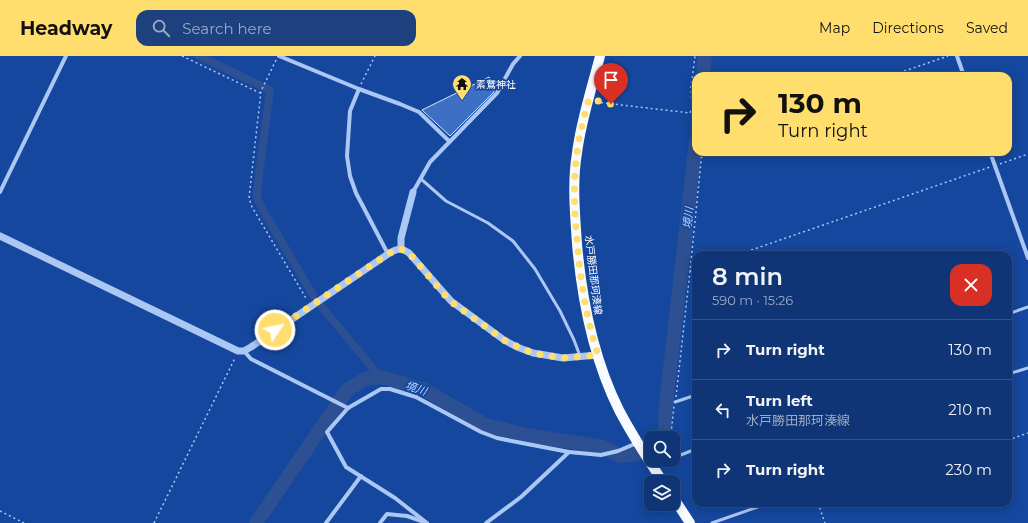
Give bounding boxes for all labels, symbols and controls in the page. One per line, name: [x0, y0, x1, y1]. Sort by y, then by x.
search box: [136, 10, 416, 46]
text: Headway: [20, 17, 112, 40]
icon: search: [150, 17, 172, 39]
text: Search here: [182, 19, 272, 38]
text: Map: [819, 19, 850, 37]
text: Directions: [872, 19, 944, 37]
text: Saved: [966, 19, 1008, 37]
pin: [594, 63, 628, 104]
icon: arrive: [600, 69, 622, 91]
temple icon: 素鵞神社: [451, 73, 473, 101]
place label: 素鵞神社: [476, 78, 516, 91]
text: 130 m: [778, 86, 862, 120]
icon: right: [712, 88, 764, 140]
text: Turn right: [778, 120, 868, 142]
water label: 境川: [680, 205, 696, 230]
street label: 水戸勝田那珂湊線: [582, 235, 605, 316]
text: 8 min: [712, 262, 783, 291]
button: close: [950, 264, 992, 306]
text: 590 m · 15:26: [712, 292, 793, 308]
position arrow: [254, 309, 296, 351]
icon: right: [712, 339, 734, 361]
text: Turn right: [746, 340, 825, 359]
text: 130 m: [948, 340, 992, 359]
water label: 境川: [403, 378, 430, 399]
text: Turn left: [746, 391, 813, 410]
icon: left: [712, 399, 734, 421]
text: 210 m: [948, 400, 992, 419]
text: 水戸勝田那珂湊線: [746, 412, 850, 428]
map controls: [644, 431, 680, 511]
button: search: [644, 431, 680, 467]
icon: right: [712, 459, 734, 481]
text: Turn right: [746, 460, 825, 479]
text: 230 m: [945, 460, 992, 479]
button: layers: [644, 475, 680, 511]

